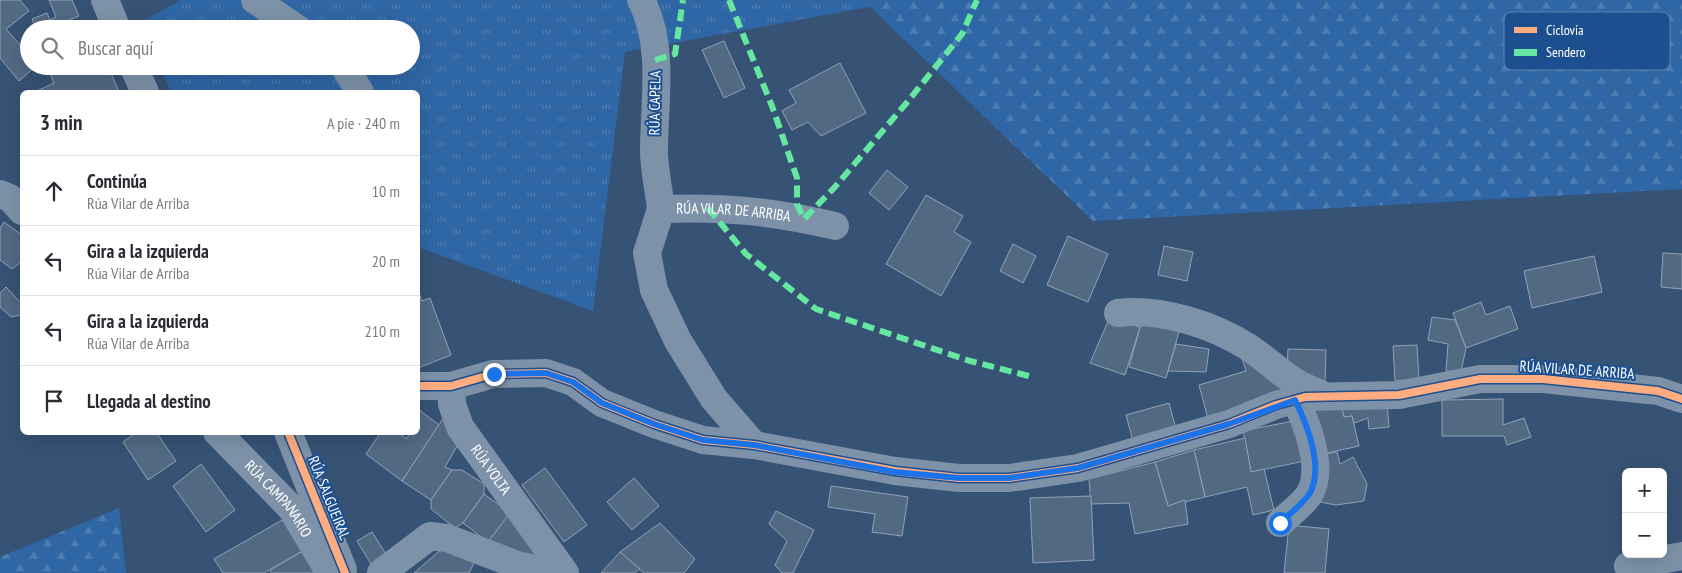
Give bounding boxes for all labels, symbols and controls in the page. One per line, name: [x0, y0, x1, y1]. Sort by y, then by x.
legend: [1504, 12, 1670, 70]
search box: [20, 20, 420, 75]
text: Ciclovía: [1546, 21, 1584, 39]
icon: search: [38, 34, 66, 62]
text: Buscar aquí: [78, 36, 153, 60]
text: Sendero: [1546, 43, 1586, 61]
street label: RÚA CAPELA: [644, 69, 665, 136]
text: 3 min: [40, 109, 82, 136]
text: A pie · 240 m: [327, 113, 400, 133]
text: Continúa: [87, 169, 147, 193]
icon: ahead: [40, 177, 68, 205]
text: 10 m: [372, 181, 400, 201]
text: Rúa Vilar de Arriba: [87, 193, 189, 213]
street label: RÚA VILAR DE ARRIBA: [676, 199, 793, 226]
text: Gira a la izquierda: [87, 239, 209, 263]
icon: left: [40, 247, 68, 275]
text: 20 m: [372, 251, 400, 271]
text: Rúa Vilar de Arriba: [87, 263, 189, 283]
text: Gira a la izquierda: [87, 309, 209, 333]
icon: left: [40, 317, 68, 345]
text: 210 m: [365, 321, 400, 341]
text: Rúa Vilar de Arriba: [87, 333, 189, 353]
street label: RÚA VILAR DE ARRIBA: [1519, 356, 1636, 383]
route end: [483, 363, 506, 386]
icon: arrive: [40, 387, 68, 415]
text: Llegada al destino: [87, 389, 211, 413]
street label: RÚA VOLTA: [467, 441, 516, 499]
street label: RÚA SALGUEIRAL: [304, 453, 355, 543]
street label: RÚA CAMPANARIO: [241, 456, 316, 541]
map controls: [1622, 468, 1667, 558]
button: +: [1622, 468, 1667, 513]
route start: [1269, 512, 1292, 535]
button: −: [1622, 513, 1667, 558]

